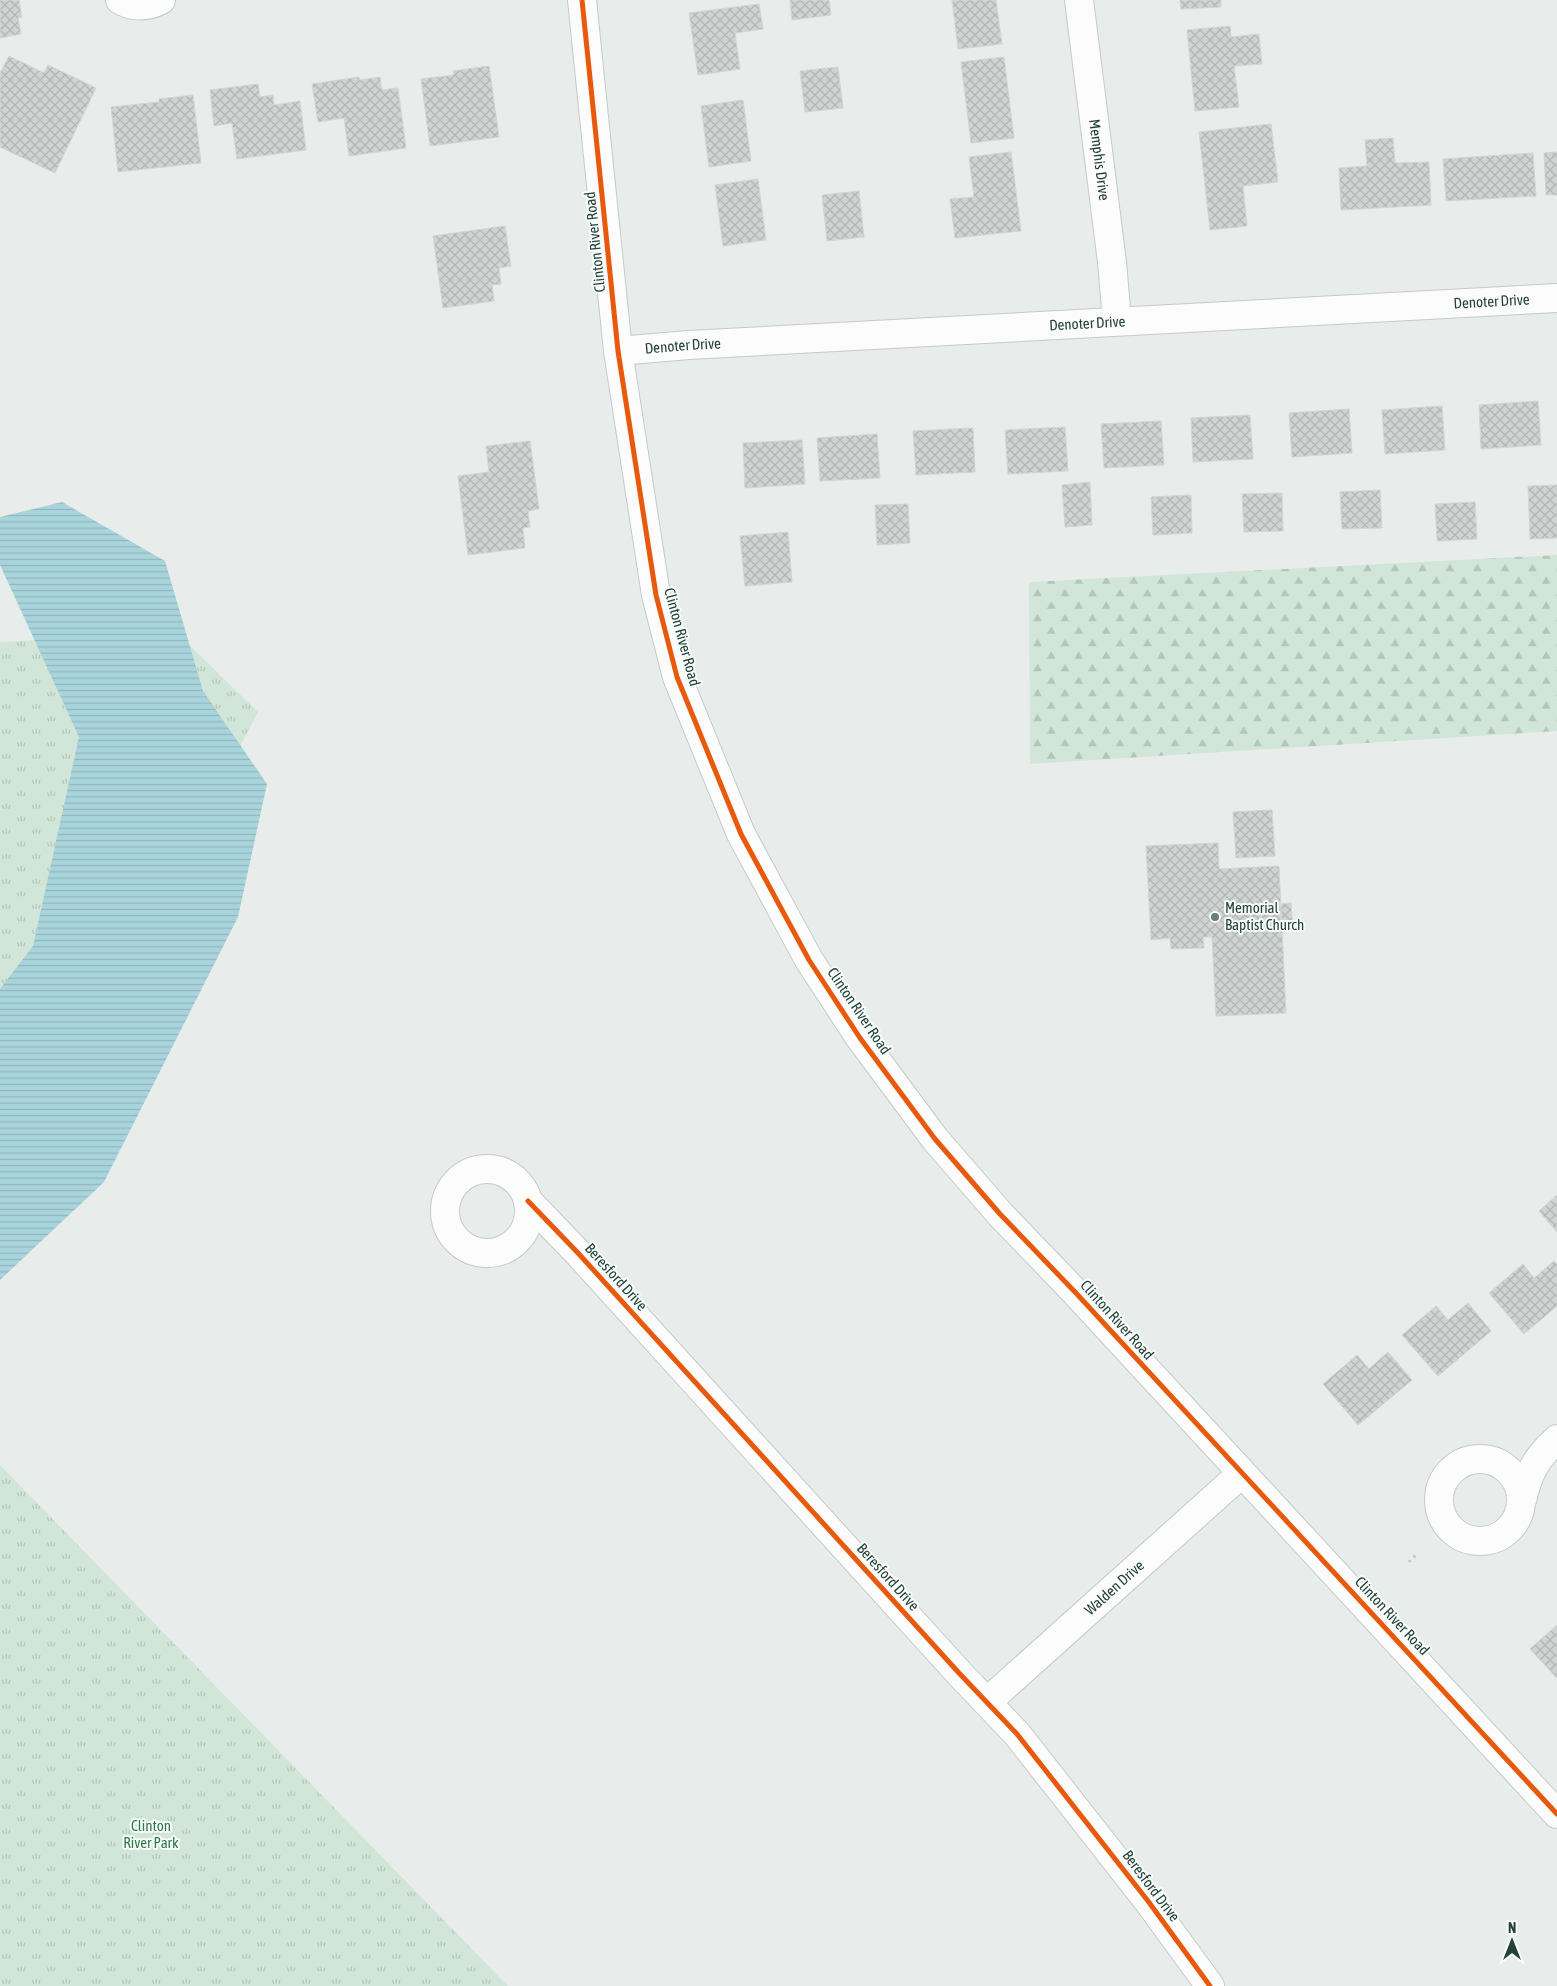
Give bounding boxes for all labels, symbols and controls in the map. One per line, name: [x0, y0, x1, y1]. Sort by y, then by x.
street label: Memphis Drive: [1086, 118, 1113, 202]
street label: Clinton River Road: [581, 191, 608, 293]
street label: Denoter Drive: [1453, 290, 1530, 312]
street label: Denoter Drive: [1049, 312, 1126, 333]
street label: Denoter Drive: [644, 334, 721, 357]
street label: Clinton River Road: [661, 586, 704, 688]
place label: Memorial Baptist Church: [1225, 899, 1304, 933]
marker: Memorial Baptist Church: [1209, 911, 1221, 923]
street label: Clinton River Road: [824, 964, 895, 1057]
street label: Beresford Drive: [582, 1240, 651, 1314]
street label: Clinton River Road: [1077, 1276, 1157, 1363]
street label: Beresford Drive: [854, 1540, 923, 1614]
street label: Walden Drive: [1081, 1556, 1147, 1618]
street label: Clinton River Road: [1352, 1573, 1433, 1658]
park label: Clinton River Park: [123, 1817, 179, 1851]
street label: Beresford Drive: [1119, 1847, 1184, 1925]
north arrow: [1487, 1916, 1537, 1966]
text: N: [1508, 1920, 1516, 1936]

